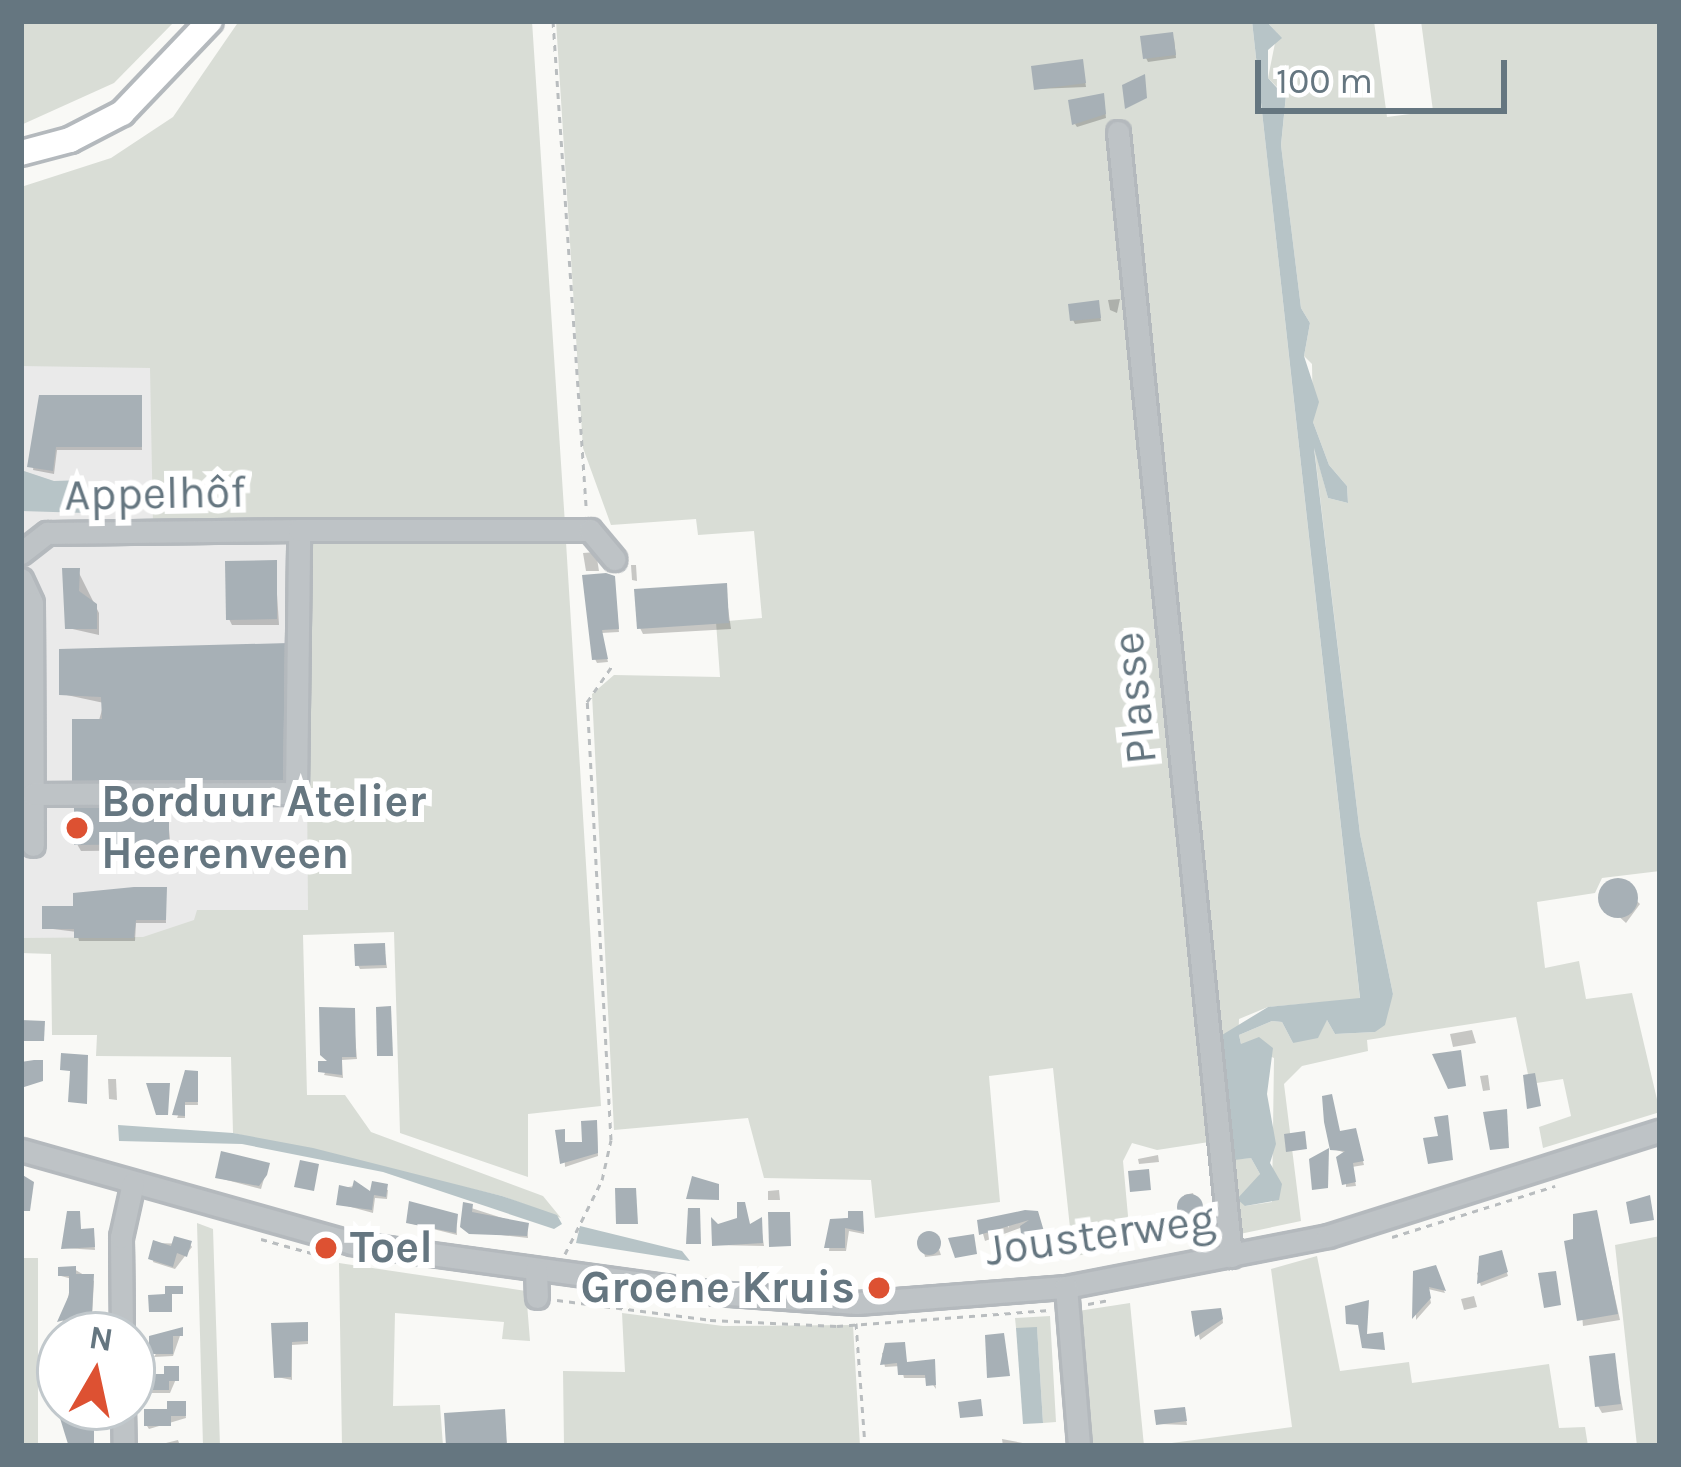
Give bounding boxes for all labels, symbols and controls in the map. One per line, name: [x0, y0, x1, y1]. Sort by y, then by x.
scale bar: [1261, 36, 1513, 110]
text: 100 m: [1276, 60, 1373, 102]
street label: Appelhôf: [64, 465, 246, 523]
street label: Plasse: [1101, 629, 1169, 767]
place label: Borduur Atelier Heerenveen: [101, 775, 426, 881]
marker: Borduur Atelier Heerenveen: [64, 815, 90, 841]
street label: Jousterweg: [982, 1192, 1218, 1278]
place label: Toel: [350, 1221, 433, 1275]
marker: Toel: [313, 1235, 339, 1261]
place label: Groene Kruis: [580, 1261, 855, 1315]
marker: Groene Kruis: [866, 1275, 892, 1301]
north arrow: [36, 1311, 156, 1431]
text: N: [86, 1318, 116, 1359]

